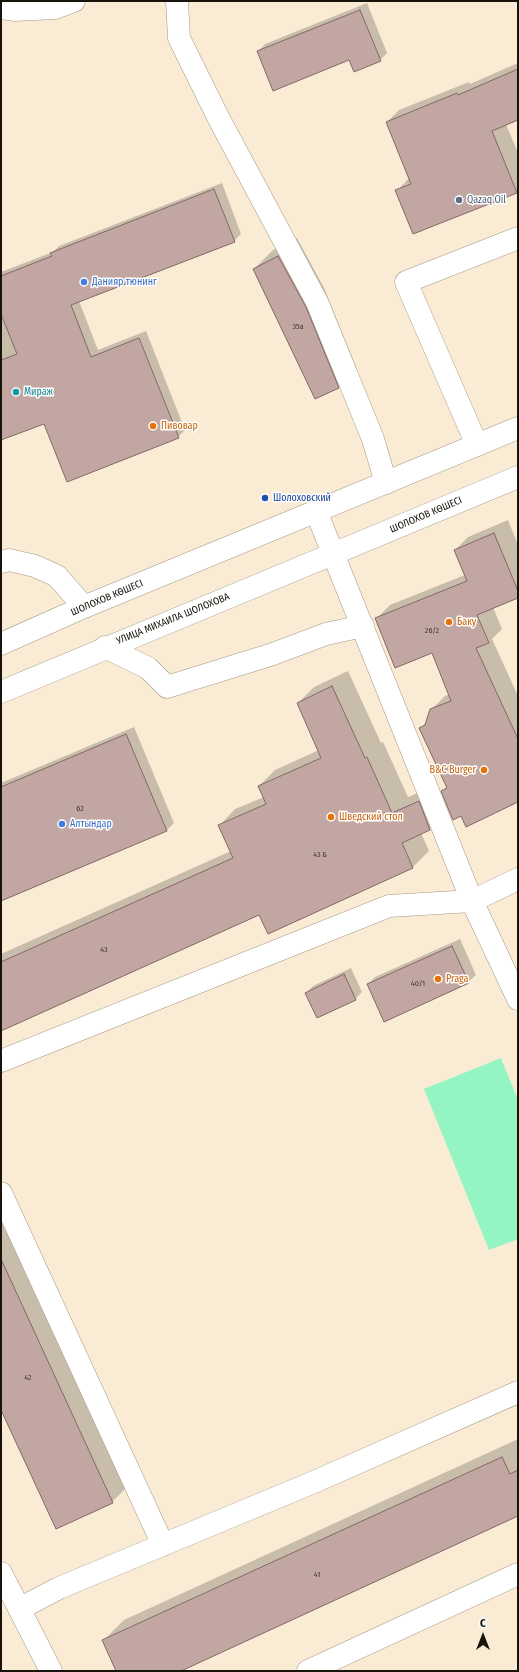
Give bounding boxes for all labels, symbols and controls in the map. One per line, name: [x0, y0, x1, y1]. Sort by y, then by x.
place label: Qazaq Oil: [467, 194, 506, 206]
marker: Qazaq Oil: [454, 195, 464, 205]
place label: Данияр тюнинг: [92, 276, 157, 288]
marker: Данияр тюнинг: [79, 277, 89, 287]
house number: 35а: [292, 322, 304, 332]
place label: Мираж: [24, 386, 53, 398]
marker: Мираж: [11, 387, 21, 397]
place label: Пивовар: [161, 420, 198, 432]
marker: Пивовар: [148, 421, 158, 431]
place label: Шолоховский: [273, 492, 331, 504]
marker: Шолоховский: [260, 493, 270, 503]
street label: ШОЛОХОВ КӨШЕСІ: [388, 494, 464, 536]
street label: ШОЛОХОВ КӨШЕСІ: [69, 577, 145, 619]
street label: УЛИЦА МИХАИЛА ШОЛОХОВА: [115, 591, 231, 647]
place label: Баку: [457, 616, 476, 628]
marker: Баку: [444, 617, 454, 627]
house number: 26/2: [425, 626, 439, 636]
place label: B&C Burger: [429, 764, 476, 776]
marker: B&C Burger: [479, 765, 489, 775]
house number: 62: [76, 804, 84, 814]
place label: Шведский стол: [339, 811, 403, 823]
marker: Шведский стол: [326, 812, 336, 822]
place label: Алтындар: [70, 818, 112, 830]
marker: Алтындар: [57, 819, 67, 829]
house number: 43 Б: [313, 850, 327, 860]
house number: 43: [100, 945, 108, 955]
place label: Praga: [446, 973, 468, 985]
marker: Praga: [433, 974, 443, 984]
house number: 40/1: [411, 979, 425, 989]
house number: 42: [24, 1373, 32, 1383]
house number: 41: [314, 1570, 320, 1580]
north arrow: [463, 1616, 503, 1656]
text: С: [480, 1617, 486, 1630]

